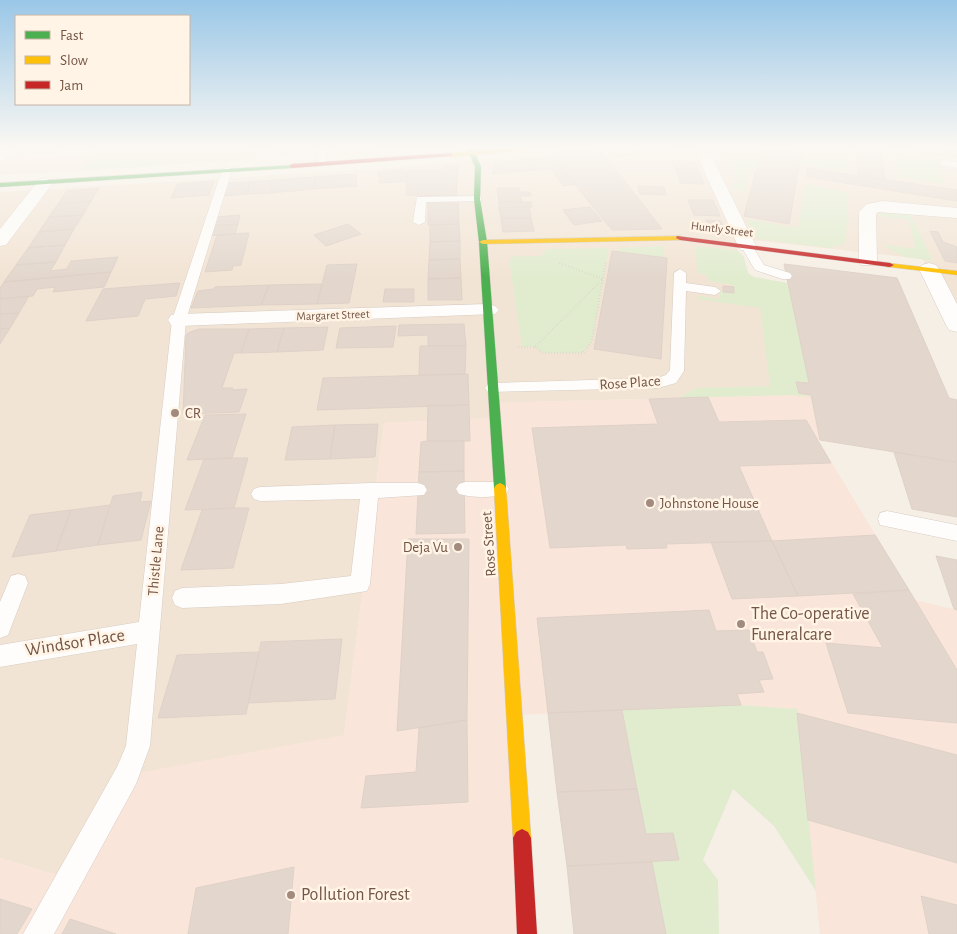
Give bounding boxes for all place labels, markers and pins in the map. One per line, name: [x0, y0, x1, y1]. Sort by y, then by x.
place label: CR: [185, 406, 201, 421]
marker: CR: [169, 407, 181, 419]
place label: Johnstone House: [660, 496, 759, 511]
marker: Johnstone House: [644, 497, 656, 509]
place label: Deja Vu: [403, 540, 448, 555]
marker: Deja Vu: [452, 541, 464, 553]
place label: The Co-operative Funeralcare: [751, 605, 870, 644]
marker: The Co-operative Funeralcare: [735, 618, 747, 630]
place label: Pollution Forest: [301, 886, 410, 904]
marker: Pollution Forest: [285, 889, 297, 901]

